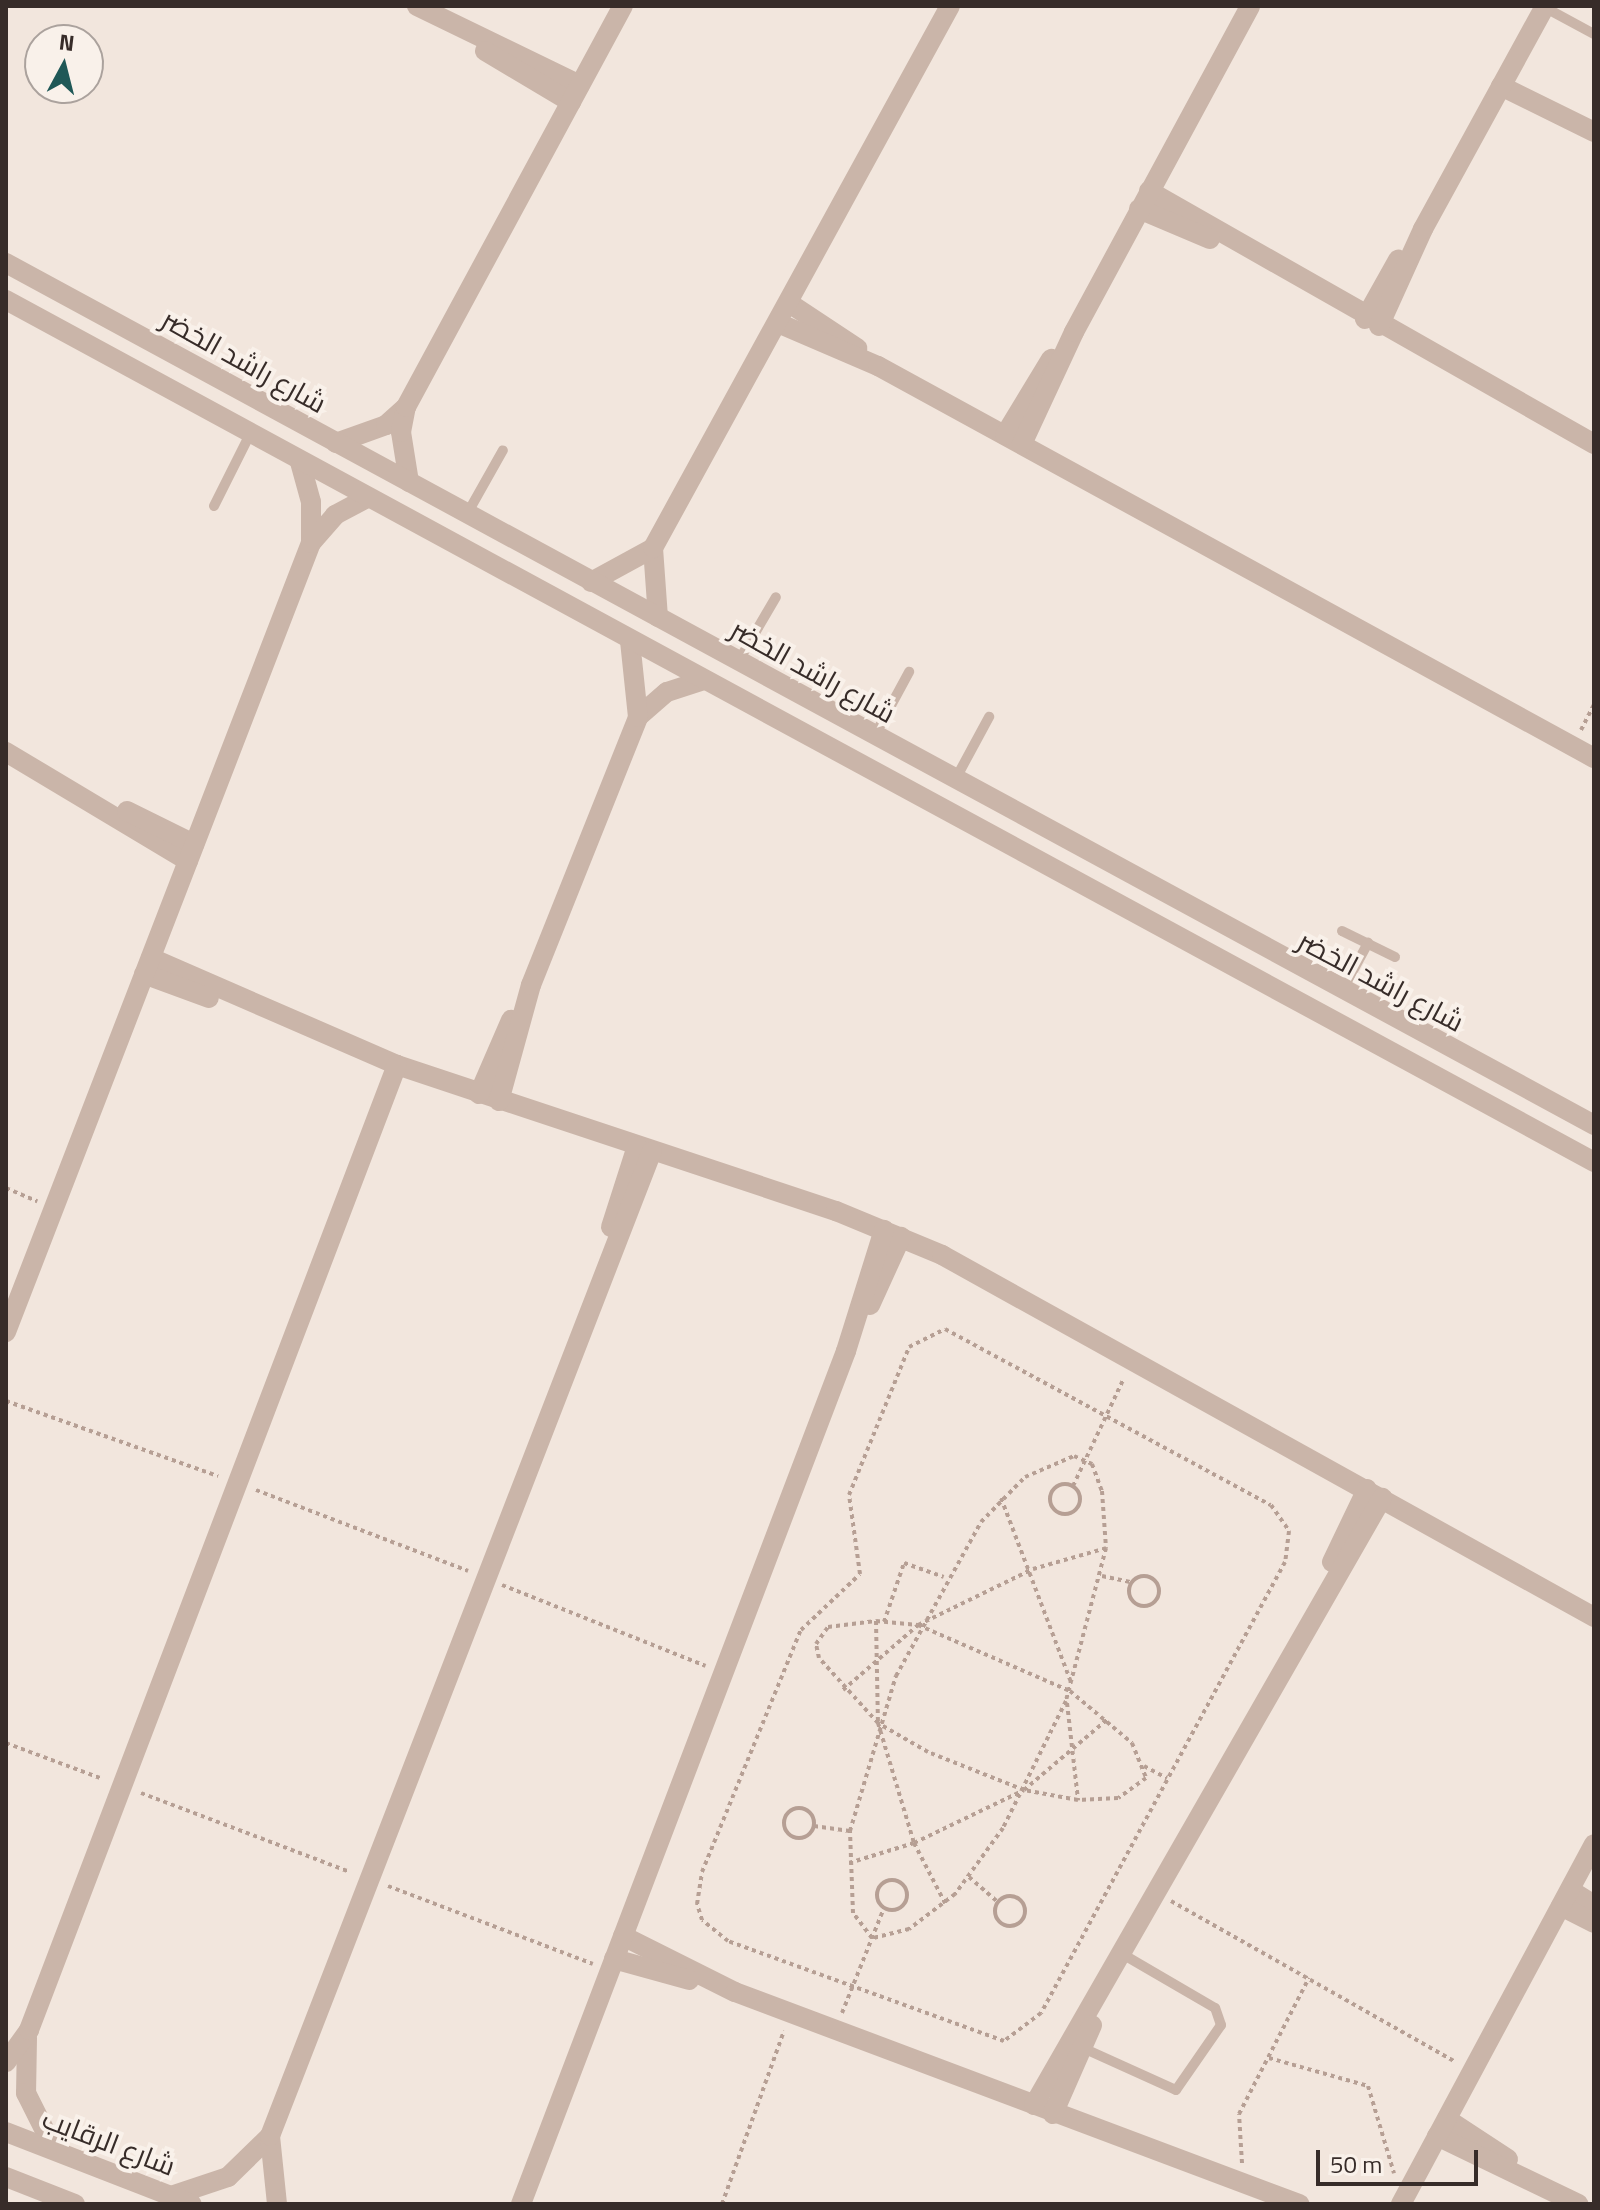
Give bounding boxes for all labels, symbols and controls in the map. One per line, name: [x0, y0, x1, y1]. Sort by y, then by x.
north arrow: [24, 24, 104, 104]
text: N: [57, 24, 76, 60]
street label: شارع راشد الخضر: [156, 302, 332, 420]
street label: شارع راشد الخضر: [725, 612, 901, 730]
street label: شارع راشد الخضر: [1292, 923, 1470, 1039]
street label: شارع الرقايب: [38, 2101, 180, 2183]
scale bar: [1320, 2134, 1482, 2184]
text: 50 m: [1330, 2146, 1382, 2182]

